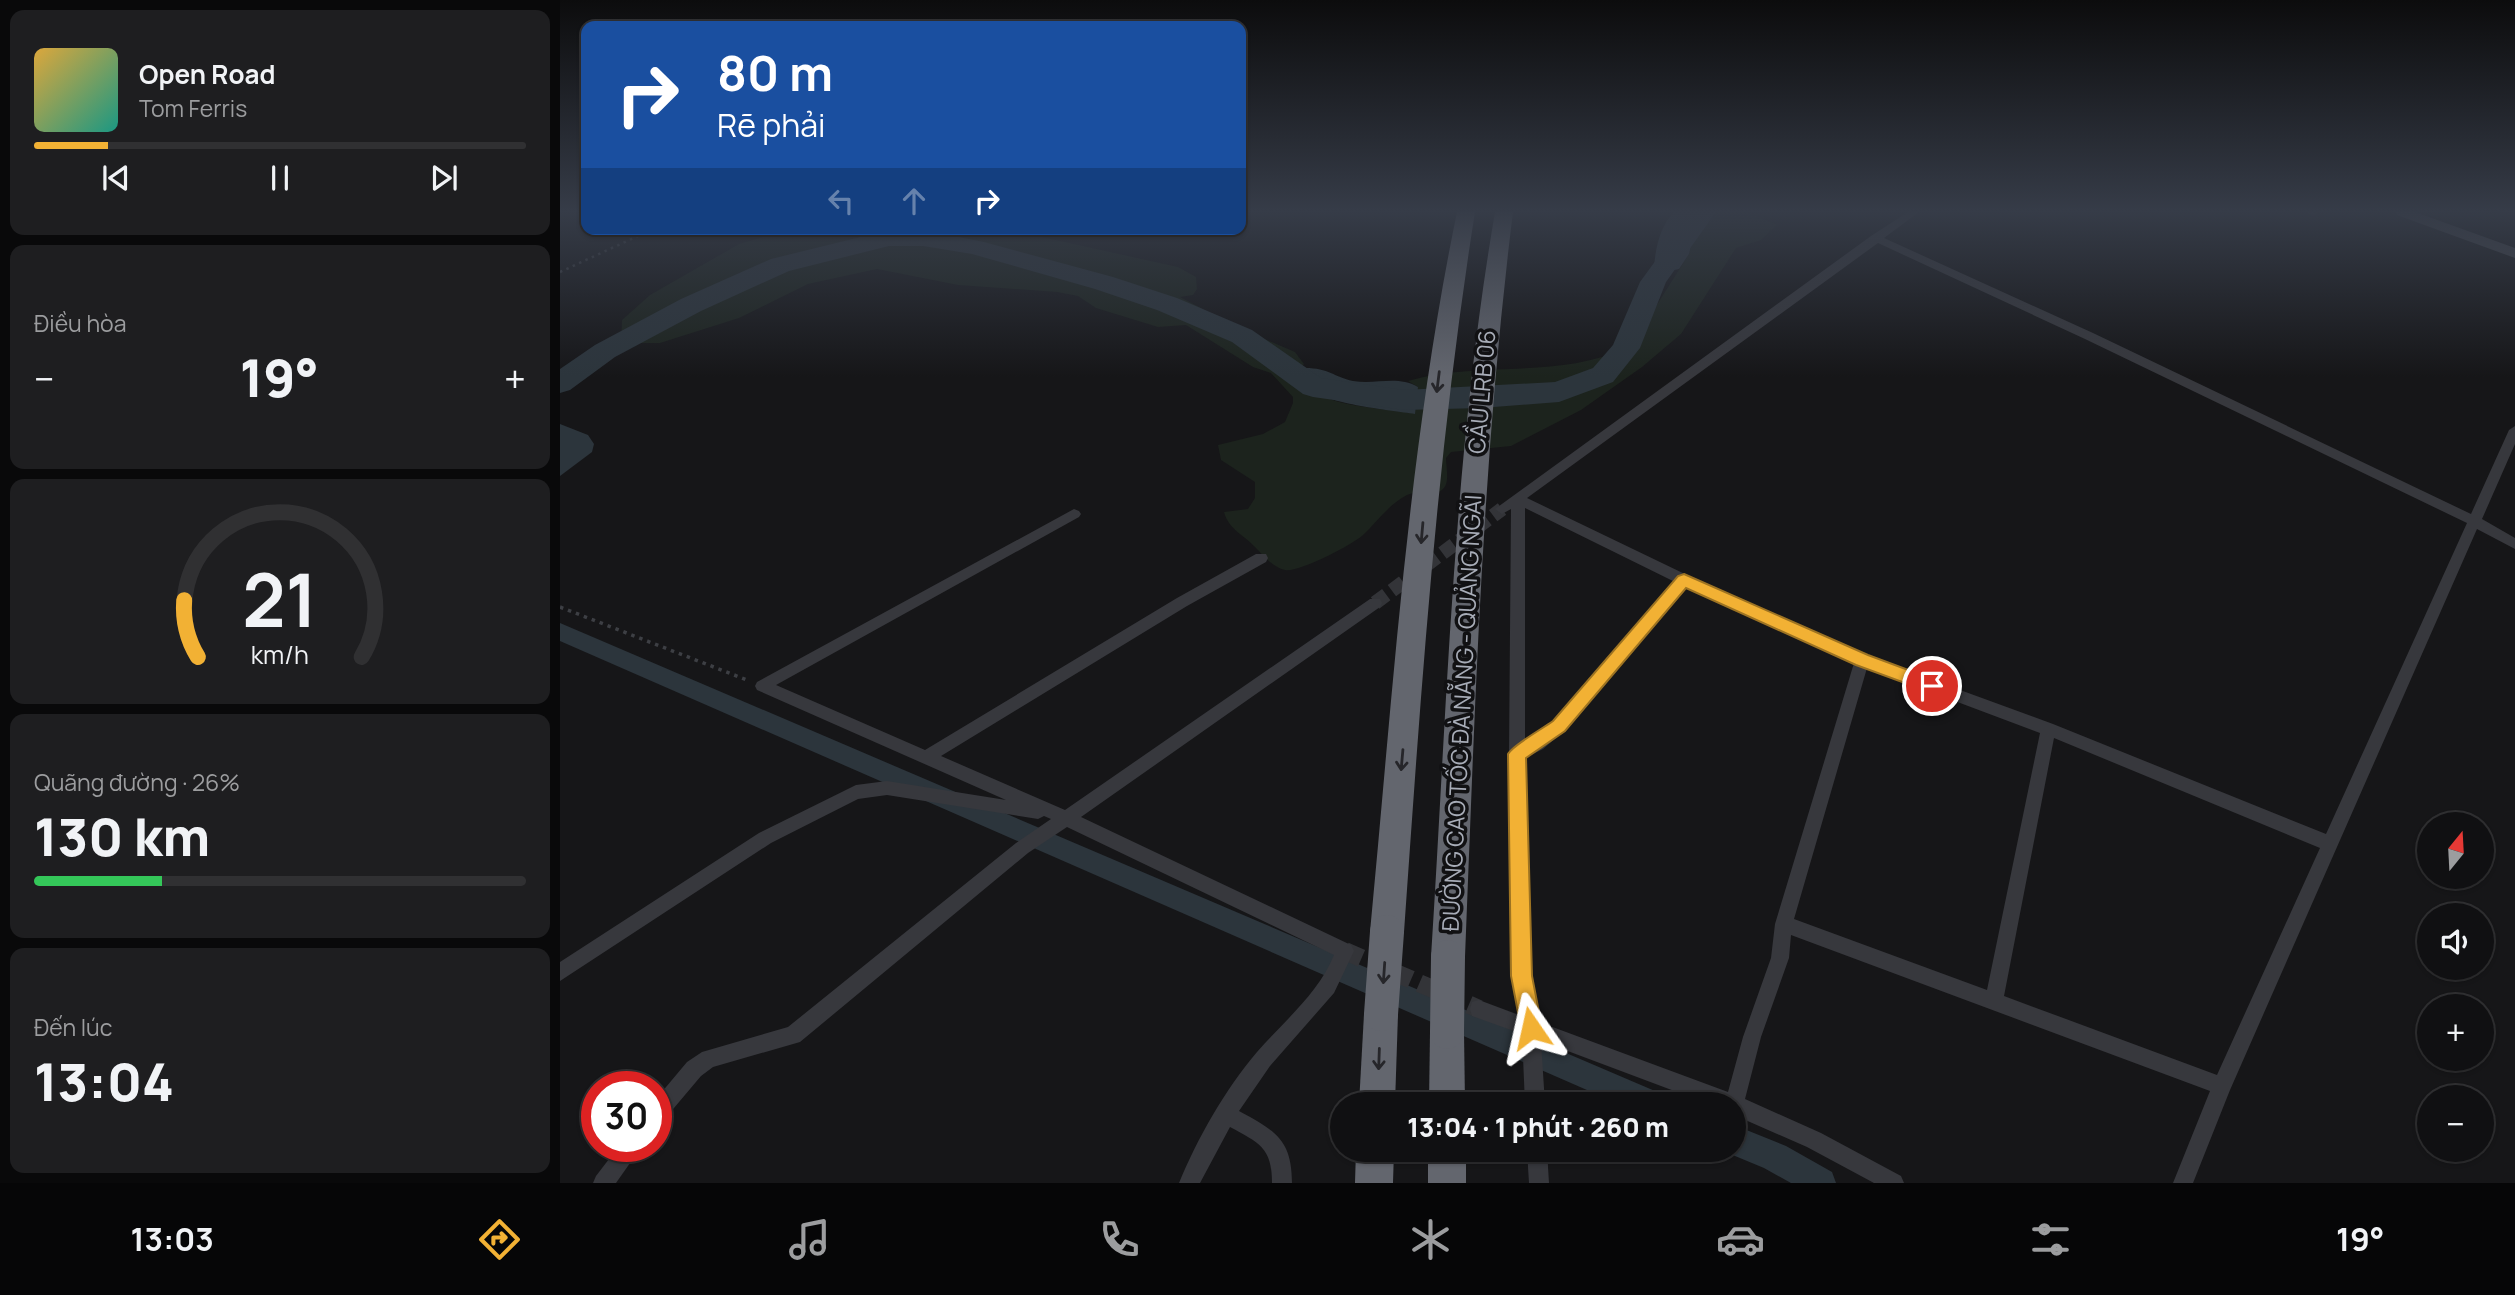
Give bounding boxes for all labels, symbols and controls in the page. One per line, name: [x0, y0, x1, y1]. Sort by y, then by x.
text: 80 m: [717, 39, 833, 106]
icon: right: [602, 49, 693, 140]
text: Open Road: [139, 56, 275, 92]
text: Tom Ferris: [139, 92, 247, 124]
text: Rẽ phải: [717, 103, 825, 147]
icon: previous: [97, 159, 135, 197]
icon: pause: [261, 159, 299, 197]
icon: next: [425, 159, 463, 197]
icon: left: [822, 182, 860, 220]
icon: ahead: [895, 182, 933, 220]
icon: right: [968, 182, 1006, 220]
text: Điều hòa: [34, 307, 126, 339]
street label: CẦU LRB 06: [1460, 329, 1502, 455]
text: 19°: [240, 342, 319, 413]
text: −: [34, 352, 55, 404]
text: +: [504, 352, 526, 404]
one-way arrow: [1432, 371, 1445, 393]
street label: ĐƯỜNG CAO TỐC ĐÀ NẴNG - QUẢNG NGÃI: [1433, 494, 1488, 932]
one-way arrow: [1415, 522, 1428, 544]
text: 21: [242, 550, 318, 650]
text: km/h: [251, 637, 309, 672]
pin: [1902, 656, 1962, 716]
icon: arrive: [1913, 667, 1951, 705]
one-way arrow: [1395, 748, 1408, 771]
text: Quãng đường · 26%: [34, 766, 240, 798]
text: 130 km: [34, 801, 210, 872]
north arrow: [2417, 812, 2494, 889]
map controls: [2417, 812, 2494, 1162]
button: sound: [2417, 903, 2494, 980]
one-way arrow: [1377, 961, 1390, 983]
position arrow: [1494, 991, 1568, 1065]
button: +: [2417, 994, 2494, 1071]
text: Đến lúc: [34, 1011, 112, 1043]
text: 13:04: [34, 1046, 174, 1117]
one-way arrow: [1373, 1047, 1386, 1070]
speed limit sign: 30: [581, 1071, 672, 1162]
button: −: [2417, 1085, 2494, 1162]
text: 13:04 · 1 phút · 260 m: [1407, 1109, 1669, 1145]
icon: directions: [475, 1215, 524, 1264]
icon: music: [785, 1215, 834, 1264]
icon: phone: [1095, 1215, 1144, 1264]
icon: climate: [1406, 1215, 1455, 1264]
icon: car: [1716, 1215, 1765, 1264]
icon: filters: [2026, 1215, 2075, 1264]
text: 13:03: [131, 1217, 214, 1261]
text: 19°: [2336, 1217, 2384, 1261]

